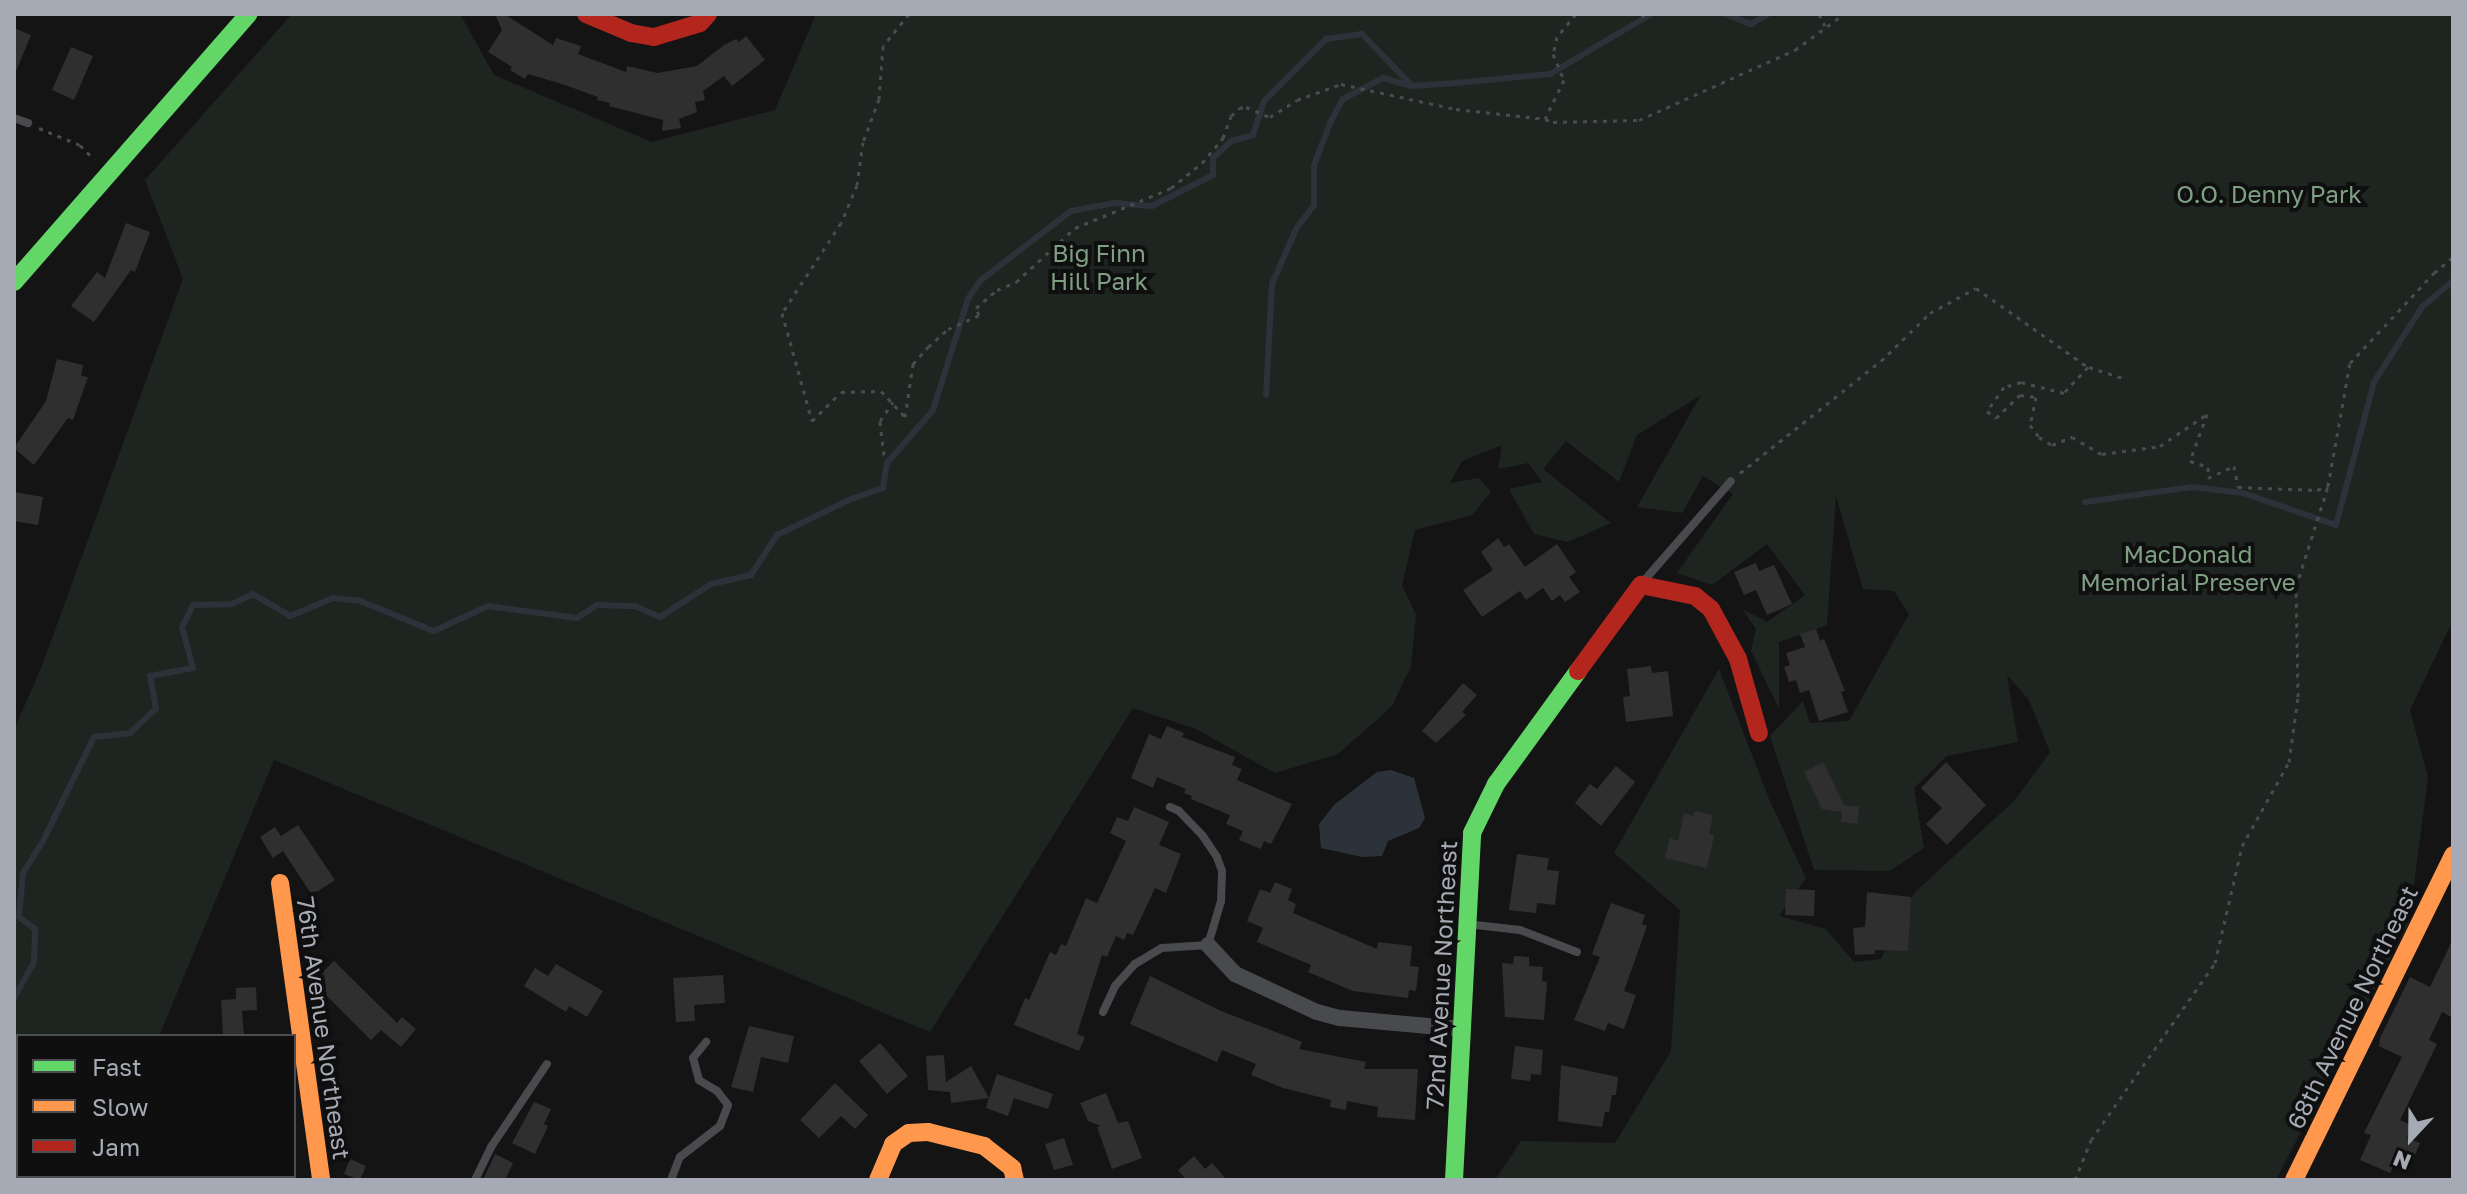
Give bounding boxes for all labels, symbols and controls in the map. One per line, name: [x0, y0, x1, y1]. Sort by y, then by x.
park label: O.O. Denny Park: [2176, 180, 2362, 208]
park label: Big Finn Hill Park: [1050, 239, 1148, 295]
park label: MacDonald Memorial Preserve: [2080, 540, 2296, 596]
street label: 72nd Avenue Northeast: [1420, 840, 1462, 1110]
street label: 68th Avenue Northeast: [2281, 881, 2423, 1133]
street label: 76th Avenue Northeast: [291, 895, 357, 1161]
legend: [16, 1034, 296, 1178]
text: Fast: [92, 1052, 142, 1081]
text: Slow: [92, 1092, 148, 1121]
north arrow: [2371, 1098, 2451, 1178]
text: Jam: [92, 1132, 140, 1161]
text: N: [2389, 1145, 2415, 1176]

